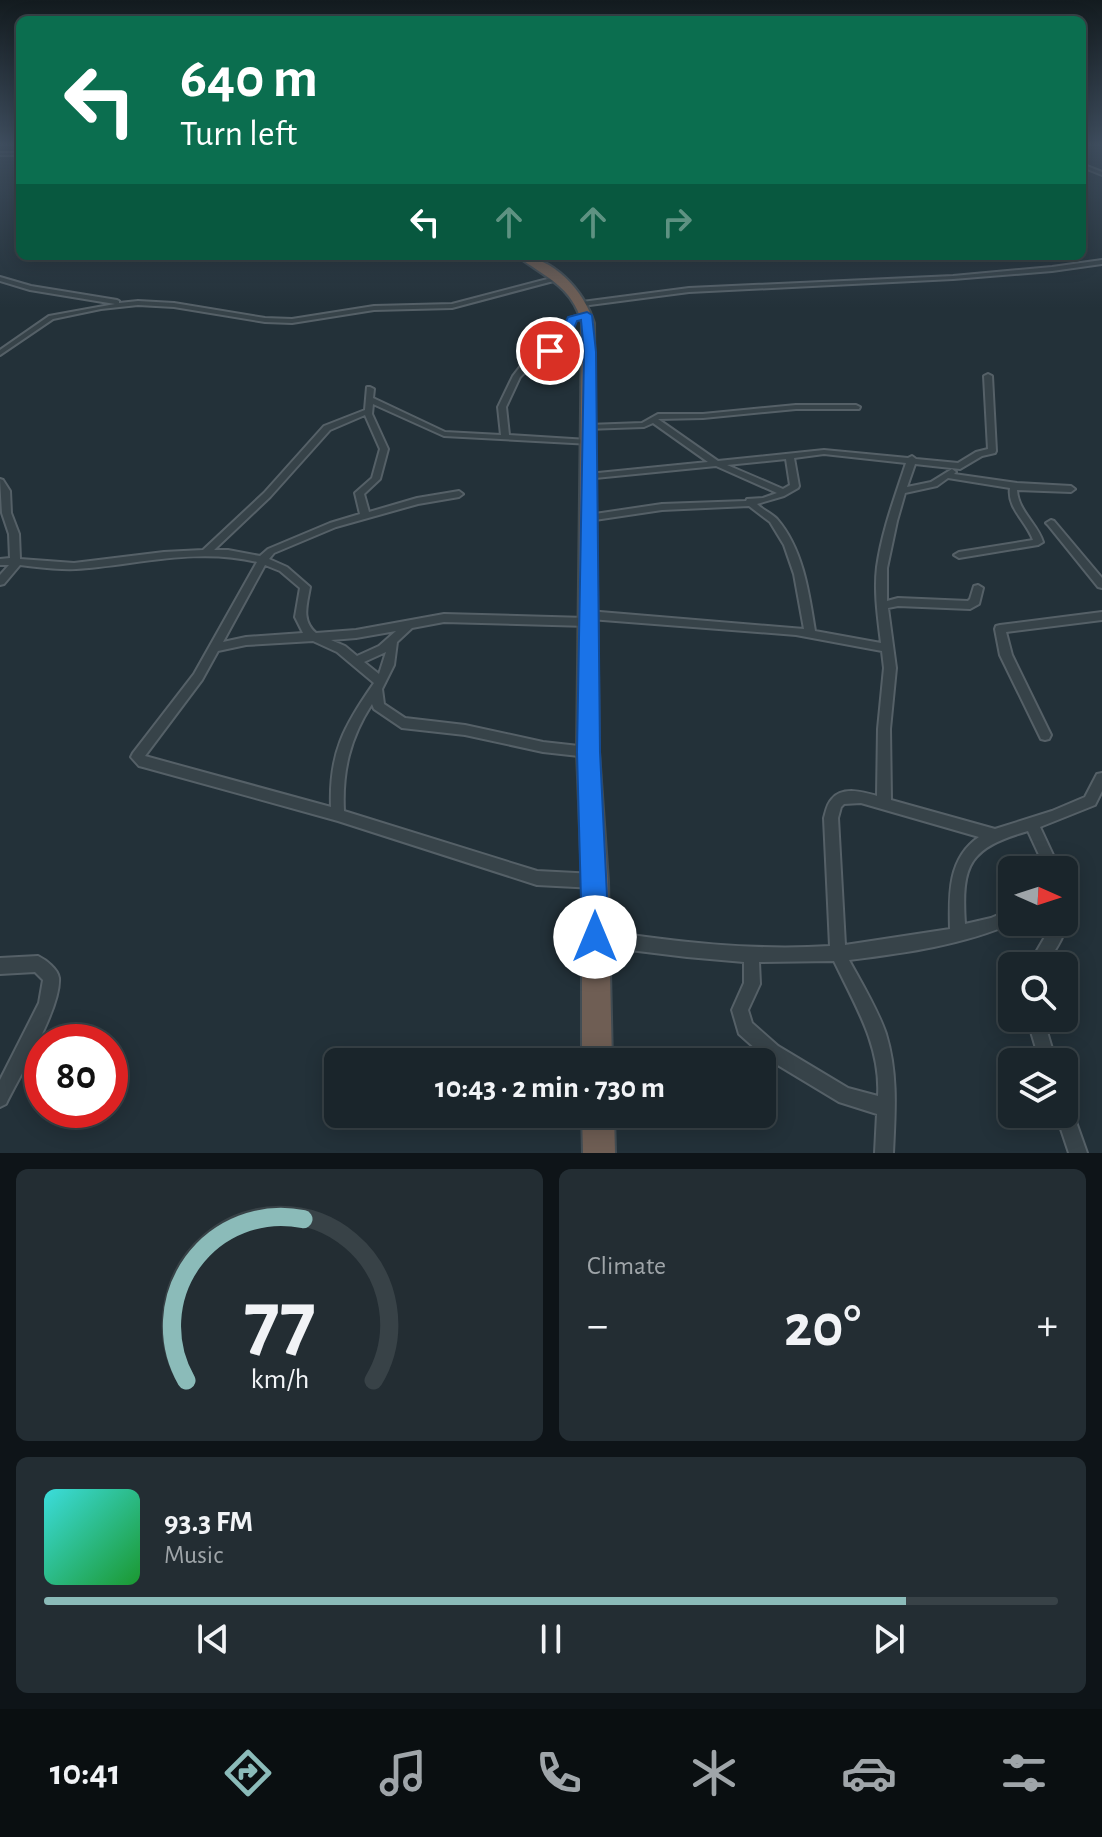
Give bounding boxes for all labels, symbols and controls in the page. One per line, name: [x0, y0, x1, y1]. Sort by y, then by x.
icon: left: [48, 48, 152, 152]
text: 640 m: [180, 51, 318, 107]
text: Turn left: [180, 116, 297, 152]
icon: left: [403, 200, 447, 244]
icon: ahead: [487, 200, 531, 244]
icon: ahead: [571, 200, 615, 244]
icon: right: [655, 200, 699, 244]
pin: [516, 317, 584, 385]
icon: arrive: [528, 329, 572, 373]
north arrow: [998, 856, 1078, 936]
map controls: [998, 856, 1078, 1128]
position arrow: [553, 895, 637, 979]
button: search: [998, 952, 1078, 1032]
speed limit sign: 80: [24, 1024, 128, 1128]
button: layers: [998, 1048, 1078, 1128]
text: 10:43 · 2 min · 730 m: [435, 1073, 665, 1103]
text: Climate: [587, 1253, 666, 1279]
text: 77: [244, 1280, 315, 1364]
text: 20°: [784, 1297, 861, 1357]
text: −: [587, 1304, 608, 1348]
text: +: [1037, 1304, 1058, 1348]
text: km/h: [250, 1365, 309, 1394]
text: 93.3 FM: [164, 1507, 253, 1537]
text: Music: [164, 1542, 223, 1568]
icon: previous: [191, 1617, 235, 1661]
icon: pause: [529, 1617, 573, 1661]
icon: next: [867, 1617, 911, 1661]
icon: directions: [220, 1745, 276, 1801]
icon: music: [375, 1745, 431, 1801]
icon: phone: [531, 1745, 587, 1801]
icon: climate: [686, 1745, 742, 1801]
icon: car: [841, 1745, 897, 1801]
icon: filters: [996, 1745, 1052, 1801]
text: 10:41: [50, 1755, 121, 1791]

